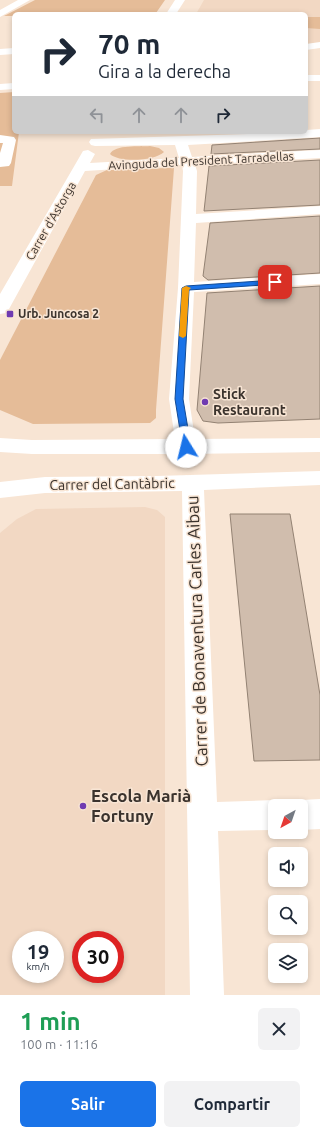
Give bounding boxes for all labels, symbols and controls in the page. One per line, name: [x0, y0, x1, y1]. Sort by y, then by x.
icon: right: [32, 28, 84, 80]
text: 70 m: [98, 28, 160, 59]
text: Gira a la derecha: [98, 61, 231, 81]
icon: left: [86, 104, 108, 126]
icon: ahead: [128, 104, 150, 126]
icon: ahead: [170, 104, 192, 126]
icon: right: [212, 104, 234, 126]
street label: Avinguda del President Tarradellas: [108, 149, 294, 172]
street label: Carrer d'Astorga: [23, 179, 78, 262]
pin: [258, 265, 292, 299]
icon: arrive: [264, 271, 286, 293]
place label: Urb. Juncosa 2: [18, 307, 99, 320]
marker: Urb. Juncosa 2: [5, 309, 15, 319]
place label: Stick Restaurant: [213, 386, 286, 418]
marker: Stick Restaurant: [200, 397, 210, 407]
position arrow: [165, 426, 207, 468]
street label: Carrer del Cantàbric: [49, 475, 175, 493]
street label: Carrer de Bonaventura Carles Aibau: [182, 495, 211, 767]
place label: Escola Marià Fortuny: [91, 786, 191, 825]
north arrow: [268, 799, 308, 839]
map controls: [268, 799, 308, 983]
marker: Escola Marià Fortuny: [78, 801, 88, 811]
button: sound: [268, 847, 308, 887]
button: search: [268, 895, 308, 935]
speed limit sign: 30: [72, 931, 124, 983]
text: 19: [27, 940, 49, 963]
button: layers: [268, 943, 308, 983]
text: km/h: [26, 961, 50, 972]
text: 1 min: [20, 1008, 81, 1035]
button: close: [258, 1008, 300, 1050]
text: 100 m · 11:16: [20, 1037, 98, 1051]
button: Salir: [20, 1081, 156, 1127]
button: Compartir: [164, 1081, 300, 1127]

